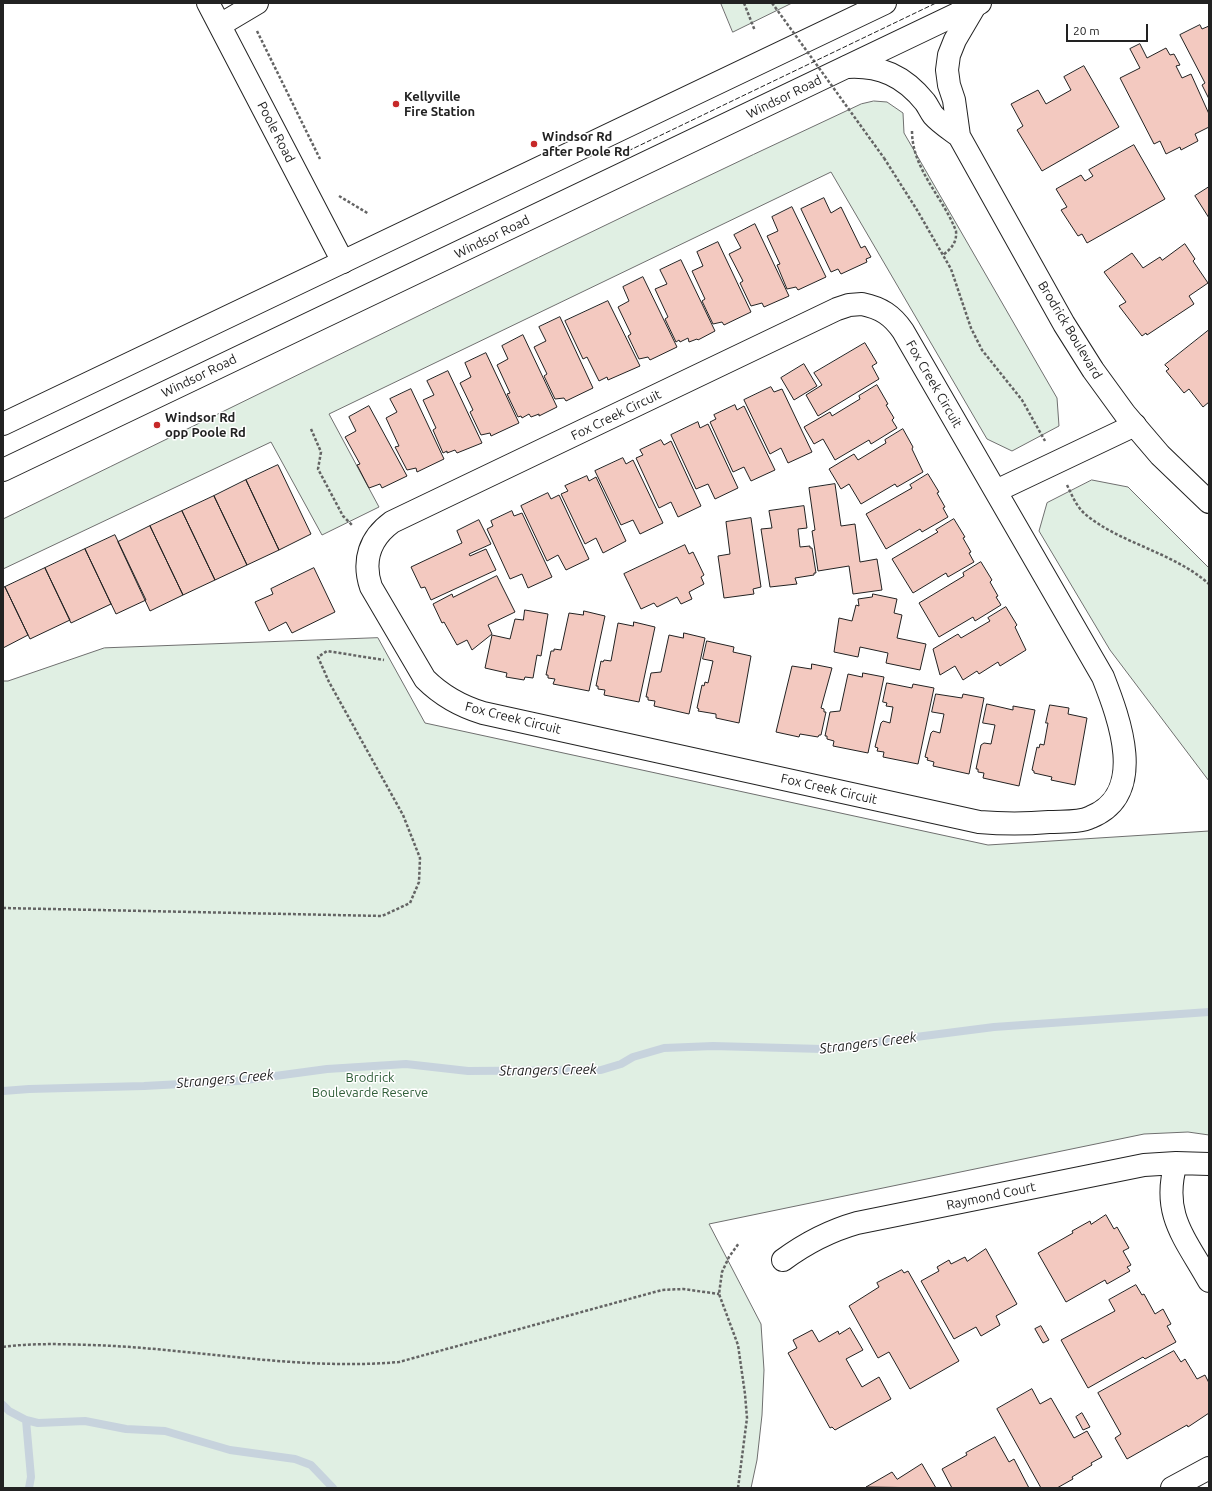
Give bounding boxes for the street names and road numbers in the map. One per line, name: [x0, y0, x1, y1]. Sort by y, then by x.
street label: Windsor Road: [744, 72, 824, 122]
street label: Poole Road: [254, 99, 298, 165]
street label: Windsor Road: [452, 212, 532, 262]
street label: Brodrick Boulevard: [1035, 278, 1105, 382]
street label: Fox Creek Circuit: [903, 337, 965, 431]
street label: Windsor Road: [159, 351, 239, 401]
street label: Fox Creek Circuit: [568, 386, 664, 444]
street label: Fox Creek Circuit: [463, 699, 563, 737]
street label: Fox Creek Circuit: [779, 770, 879, 808]
street label: Raymond Court: [945, 1179, 1037, 1213]

